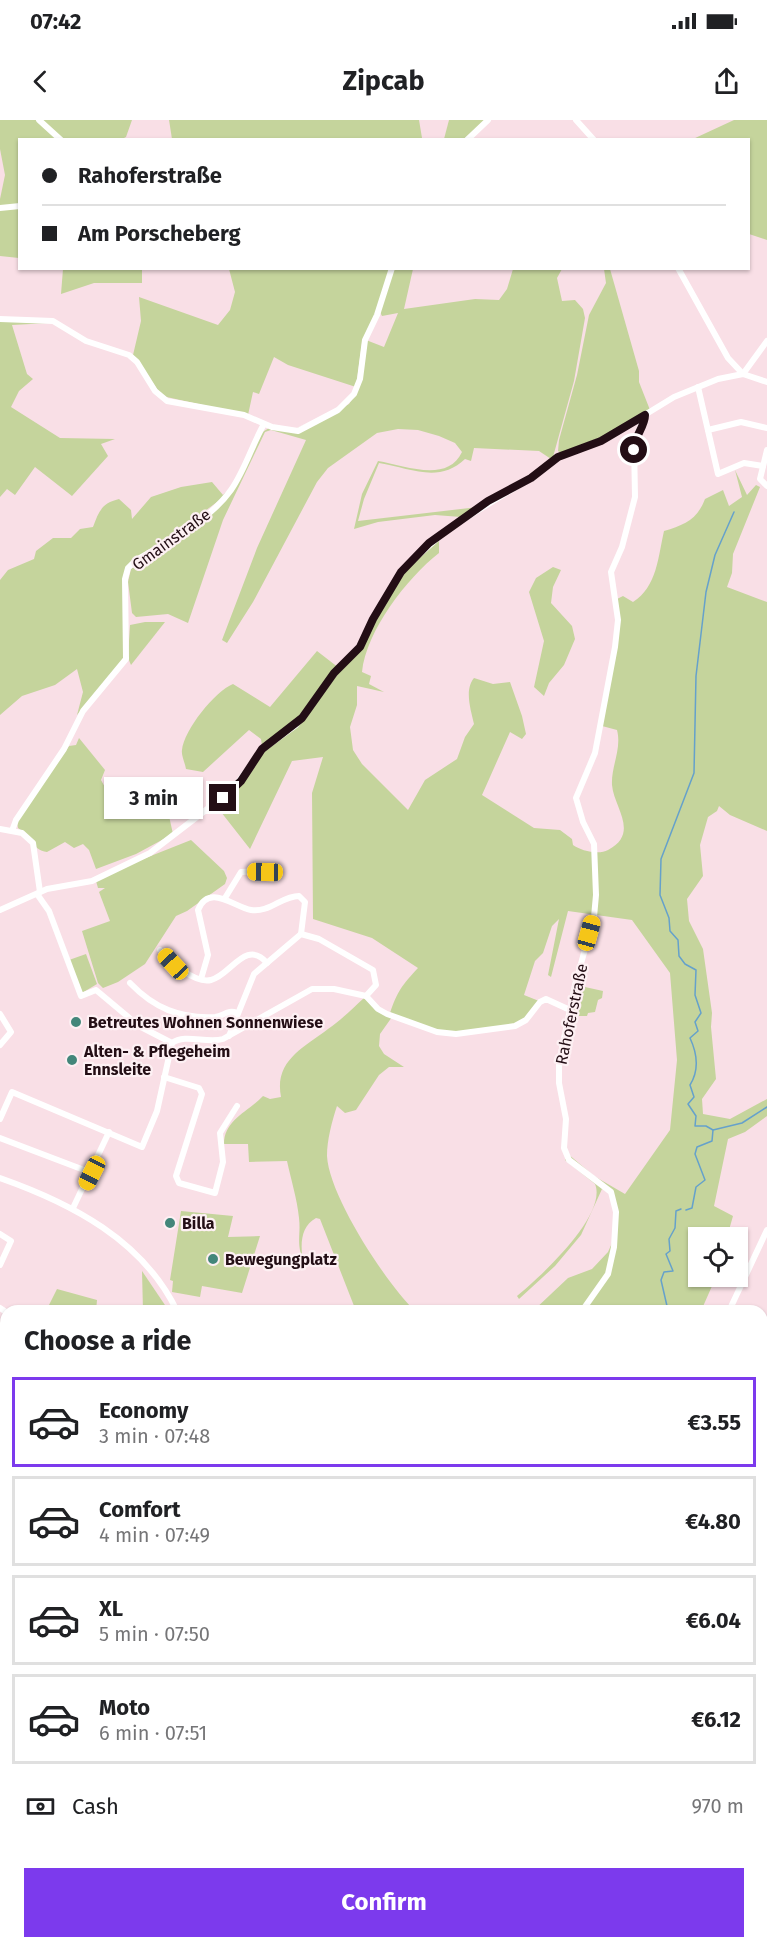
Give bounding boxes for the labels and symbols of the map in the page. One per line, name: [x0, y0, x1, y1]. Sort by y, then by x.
route start: [620, 436, 647, 463]
street label: Gmainstraße: [128, 505, 214, 574]
callout: 3 min: [103, 777, 202, 819]
route end: [209, 784, 236, 811]
car: [247, 863, 283, 881]
car: [576, 913, 602, 953]
car: [154, 945, 192, 983]
street label: Rahoferstraße: [552, 962, 591, 1066]
place label: Betreutes Wohnen Sonnenwiese: [88, 1013, 323, 1032]
marker: Betreutes Wohnen Sonnenwiese: [69, 1015, 83, 1029]
place label: Alten- & Pflegeheim Ennsleite: [83, 1042, 230, 1079]
marker: Alten- & Pflegeheim Ennsleite: [65, 1053, 79, 1067]
car: [76, 1153, 108, 1193]
place label: Billa: [182, 1214, 215, 1233]
marker: Billa: [163, 1216, 177, 1230]
place label: Bewegungplatz: [225, 1250, 338, 1269]
marker: Bewegungplatz: [206, 1252, 220, 1266]

